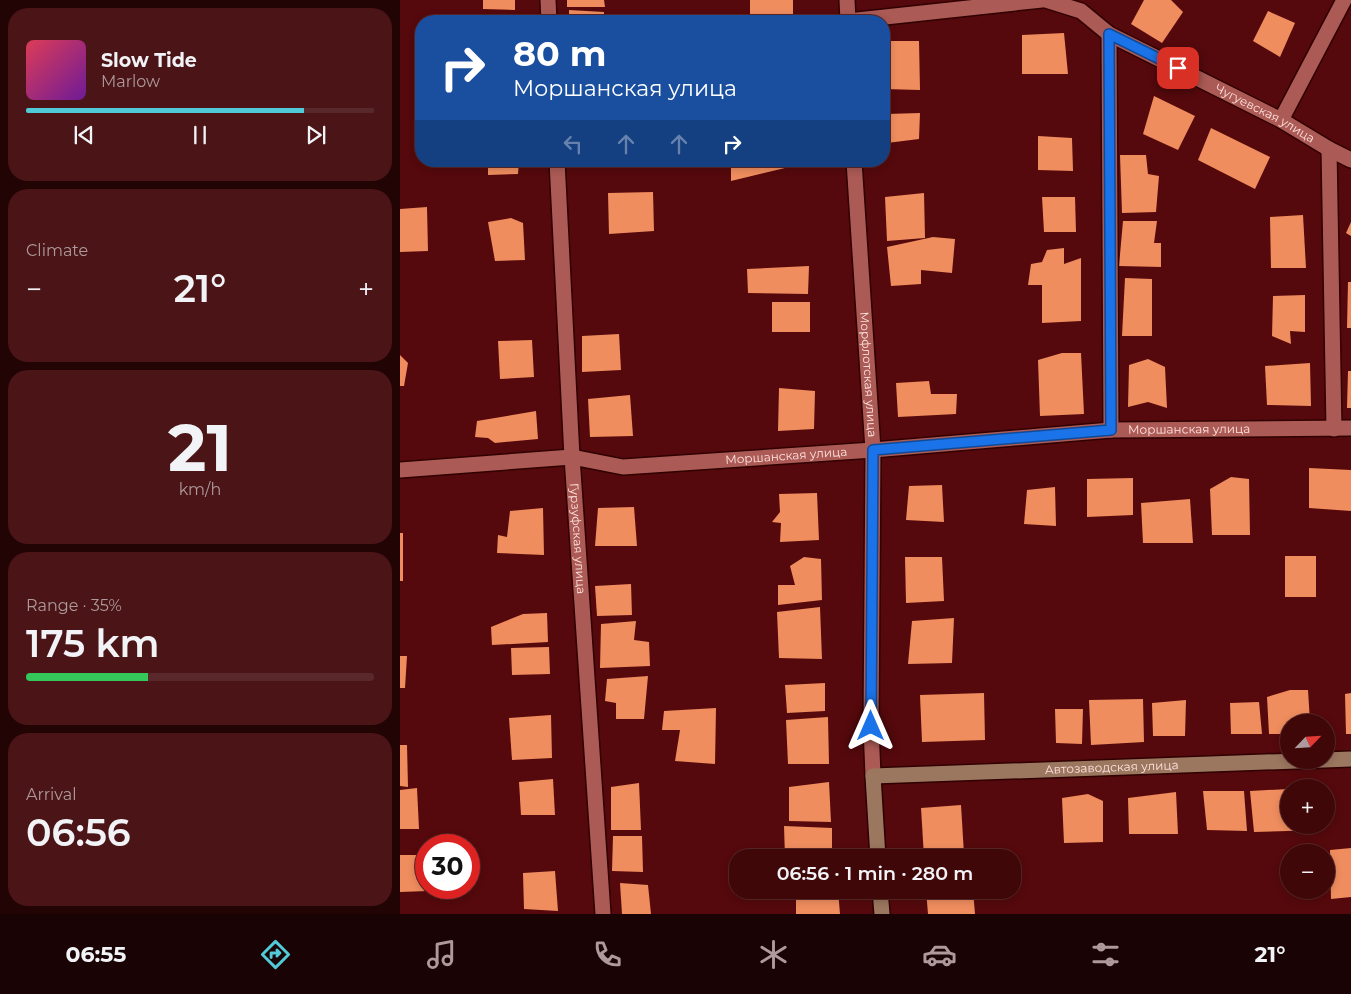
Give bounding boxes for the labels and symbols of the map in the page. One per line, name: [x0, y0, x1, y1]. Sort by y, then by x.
pin: [1157, 47, 1199, 89]
street label: Чугуевская улица: [1213, 80, 1318, 146]
street label: Морфлотская улица: [857, 311, 880, 438]
street label: Моршанская улица: [1128, 421, 1250, 437]
street label: Моршанская улица: [725, 444, 848, 467]
street label: Гурзуфская улица: [567, 482, 589, 594]
position arrow: [844, 699, 896, 751]
north arrow: [1280, 714, 1335, 769]
street label: Автозаводская улица: [1044, 757, 1179, 777]
speed limit sign: 30: [415, 834, 480, 899]

